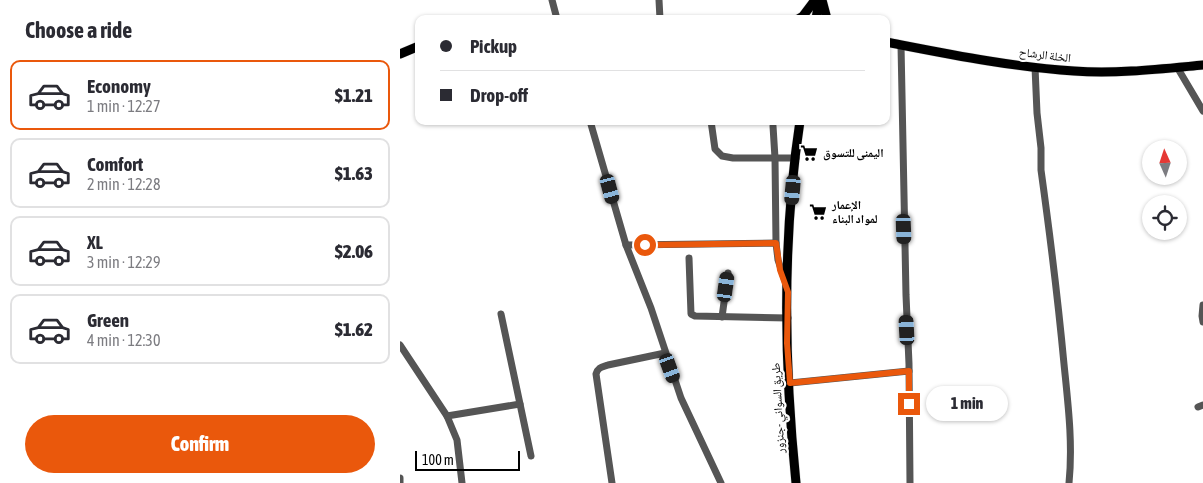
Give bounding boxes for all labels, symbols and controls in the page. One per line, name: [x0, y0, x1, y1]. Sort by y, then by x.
text: Choose a ride: [25, 17, 132, 43]
text: Pickup: [470, 35, 517, 57]
street label: الخلة الرشاح: [1018, 45, 1072, 65]
icon: car: [27, 73, 72, 118]
text: Economy: [87, 75, 151, 97]
text: $1.21: [335, 84, 373, 106]
text: Drop-off: [470, 84, 528, 106]
text: 1 min · 12:27: [87, 97, 160, 115]
north arrow: [1142, 140, 1188, 185]
map controls: [1142, 140, 1187, 240]
supermarket icon: اليمنى للتسوق: [799, 143, 819, 163]
place label: اليمنى للتسوق: [823, 146, 884, 161]
icon: car: [27, 151, 72, 196]
text: Comfort: [87, 153, 143, 175]
text: $1.63: [335, 162, 373, 184]
car: [598, 173, 621, 205]
car: [784, 174, 801, 206]
text: 2 min · 12:28: [87, 175, 160, 193]
button: locate: [1142, 195, 1187, 240]
place label: الإعمار لمواد البناء: [831, 198, 878, 226]
supermarket icon: الإعمار لمواد البناء: [808, 202, 828, 222]
car: [895, 214, 912, 244]
icon: car: [27, 229, 72, 274]
text: XL: [87, 231, 103, 253]
route start: [634, 234, 656, 256]
text: $2.06: [335, 240, 373, 262]
text: 3 min · 12:29: [87, 253, 160, 271]
car: [716, 271, 735, 303]
icon: car: [27, 307, 72, 352]
text: Green: [87, 309, 129, 331]
car: [898, 315, 915, 345]
text: $1.62: [335, 318, 373, 340]
text: 4 min · 12:30: [87, 331, 160, 349]
car: [657, 351, 682, 385]
street label: طريق السواني -جنزور: [769, 362, 790, 455]
callout: 1 min: [926, 386, 1009, 422]
route end: [898, 393, 920, 415]
text: 1 min: [951, 394, 983, 412]
button: Confirm: [25, 415, 375, 473]
scale bar: [415, 448, 520, 471]
text: 100 m: [422, 452, 454, 468]

